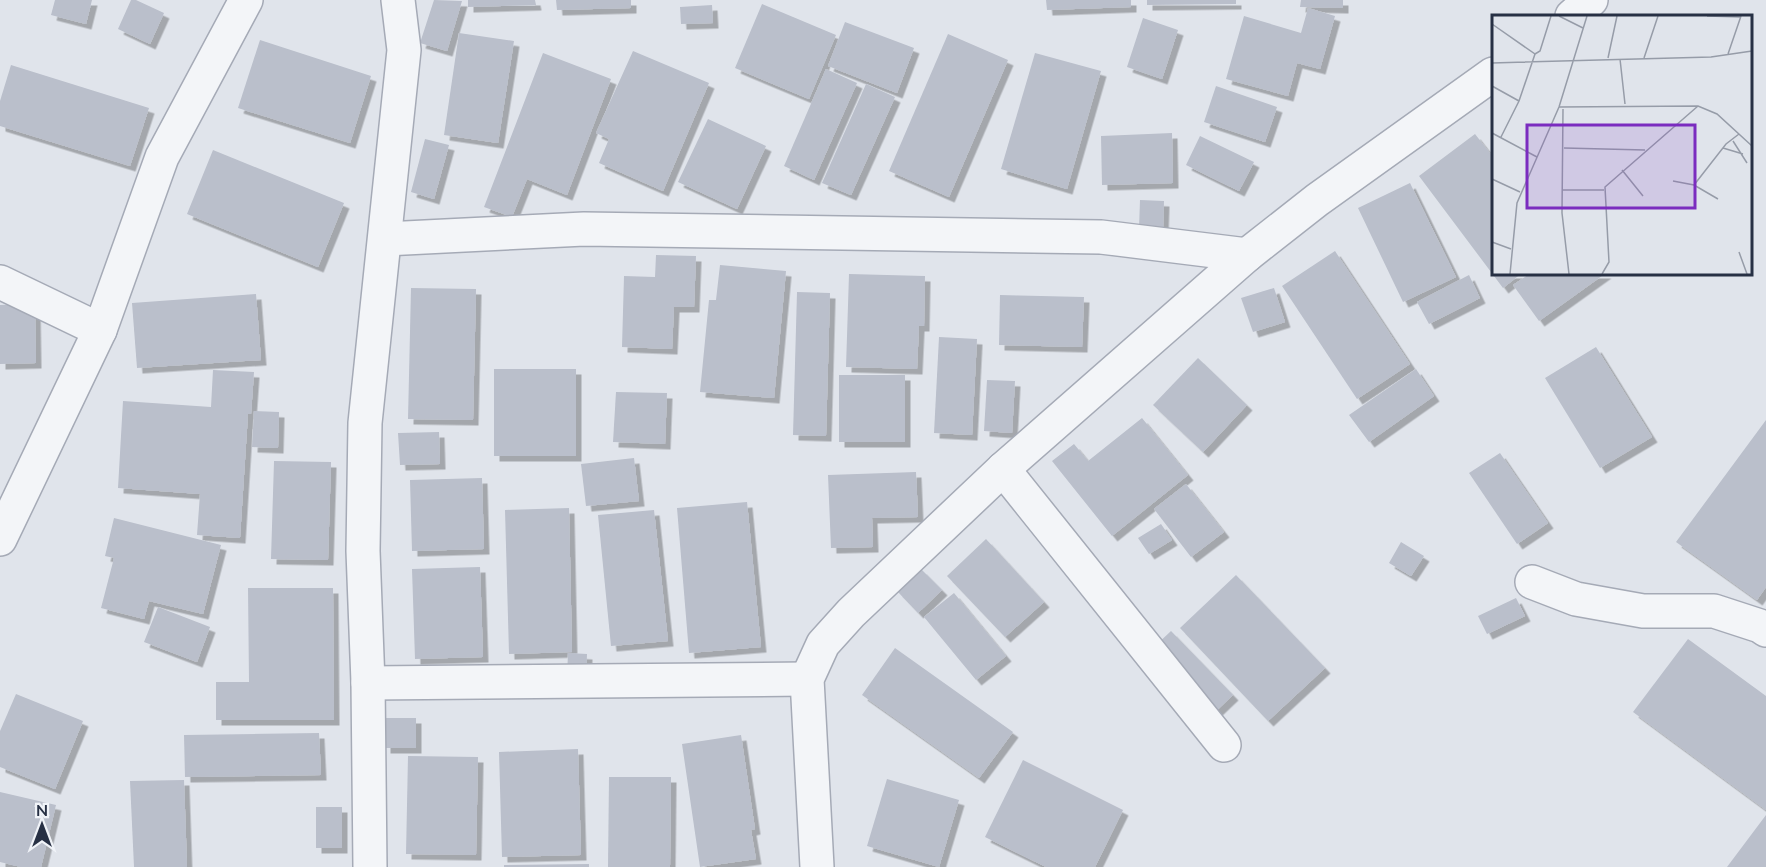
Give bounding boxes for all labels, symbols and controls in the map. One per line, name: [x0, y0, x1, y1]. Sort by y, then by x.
inset map: [1492, 15, 1751, 274]
north arrow: [12, 795, 72, 855]
text: N: [36, 800, 48, 820]

